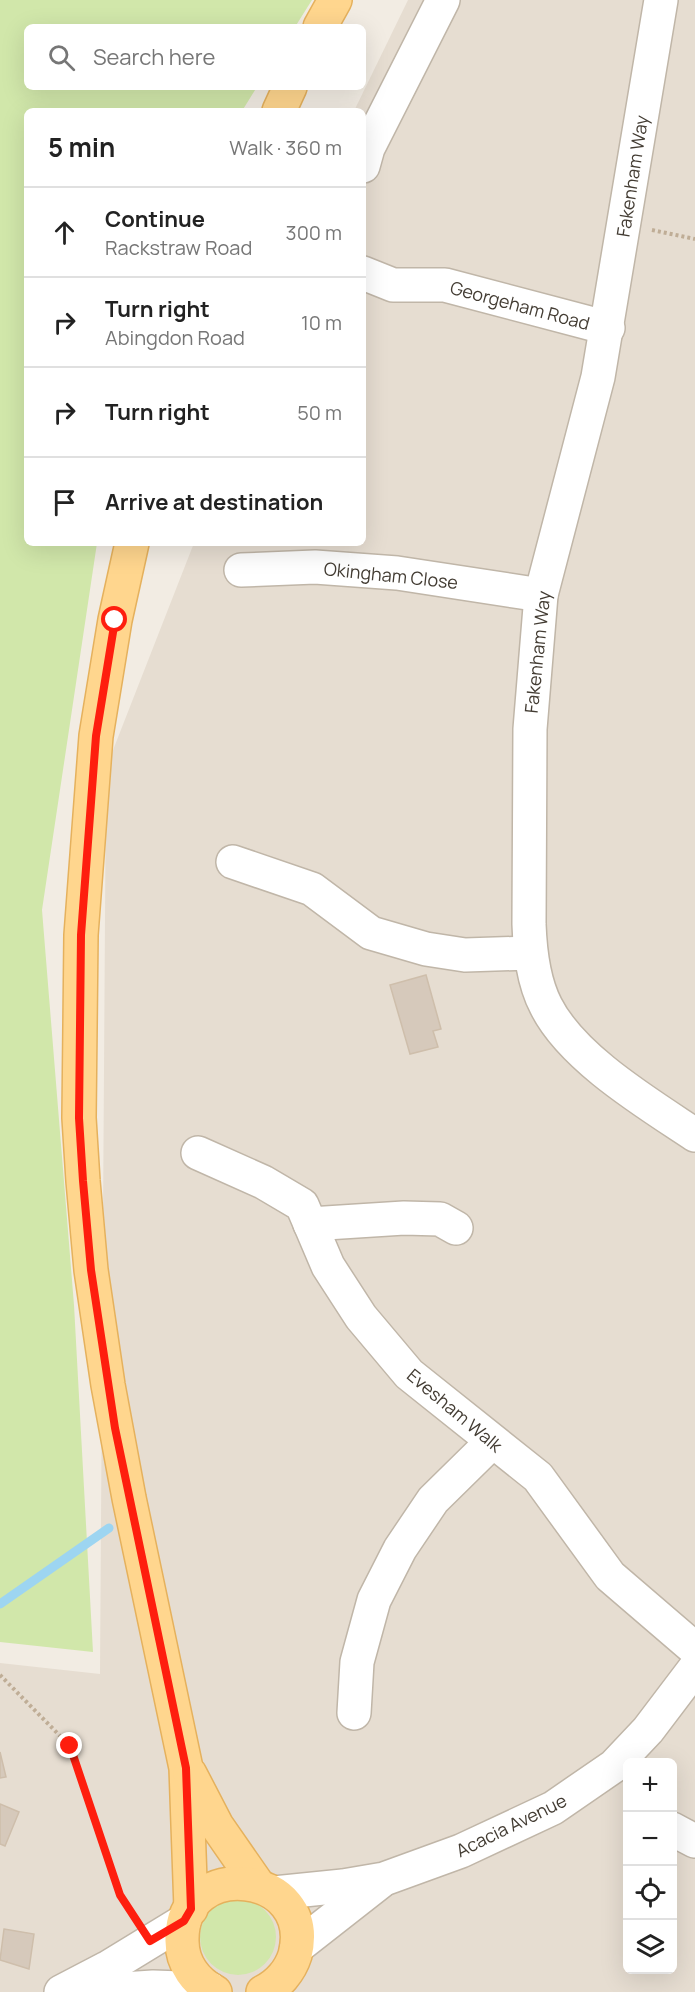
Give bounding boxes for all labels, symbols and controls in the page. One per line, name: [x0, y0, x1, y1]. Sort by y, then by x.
search box: [24, 24, 366, 90]
icon: search: [45, 41, 78, 74]
text: Search here: [93, 42, 215, 72]
street label: Fakenham Way: [611, 113, 654, 239]
text: 5 min: [48, 129, 115, 165]
text: Walk · 360 m: [229, 134, 342, 161]
text: Continue: [105, 204, 205, 234]
icon: ahead: [48, 216, 81, 249]
text: 300 m: [286, 219, 342, 246]
text: Rackstraw Road: [105, 234, 252, 261]
street label: Georgeham Road: [448, 275, 592, 335]
text: Turn right: [105, 294, 210, 324]
icon: right: [48, 306, 81, 339]
text: 10 m: [301, 309, 342, 336]
text: Abingdon Road: [105, 324, 245, 351]
icon: right: [48, 396, 81, 429]
text: Turn right: [105, 397, 210, 427]
text: 50 m: [297, 399, 342, 426]
icon: arrive: [48, 486, 81, 519]
text: Arrive at destination: [105, 487, 323, 517]
street label: Okingham Close: [323, 556, 459, 594]
street label: Fakenham Way: [519, 589, 555, 714]
route start: [101, 606, 127, 632]
street label: Evesham Walk: [402, 1363, 509, 1458]
route end: [56, 1732, 82, 1758]
map controls: [623, 1758, 677, 1974]
button: +: [623, 1758, 677, 1812]
street label: Acacia Avenue: [452, 1788, 570, 1862]
button: −: [623, 1812, 677, 1866]
button: locate: [623, 1866, 677, 1920]
button: layers: [623, 1920, 677, 1974]

